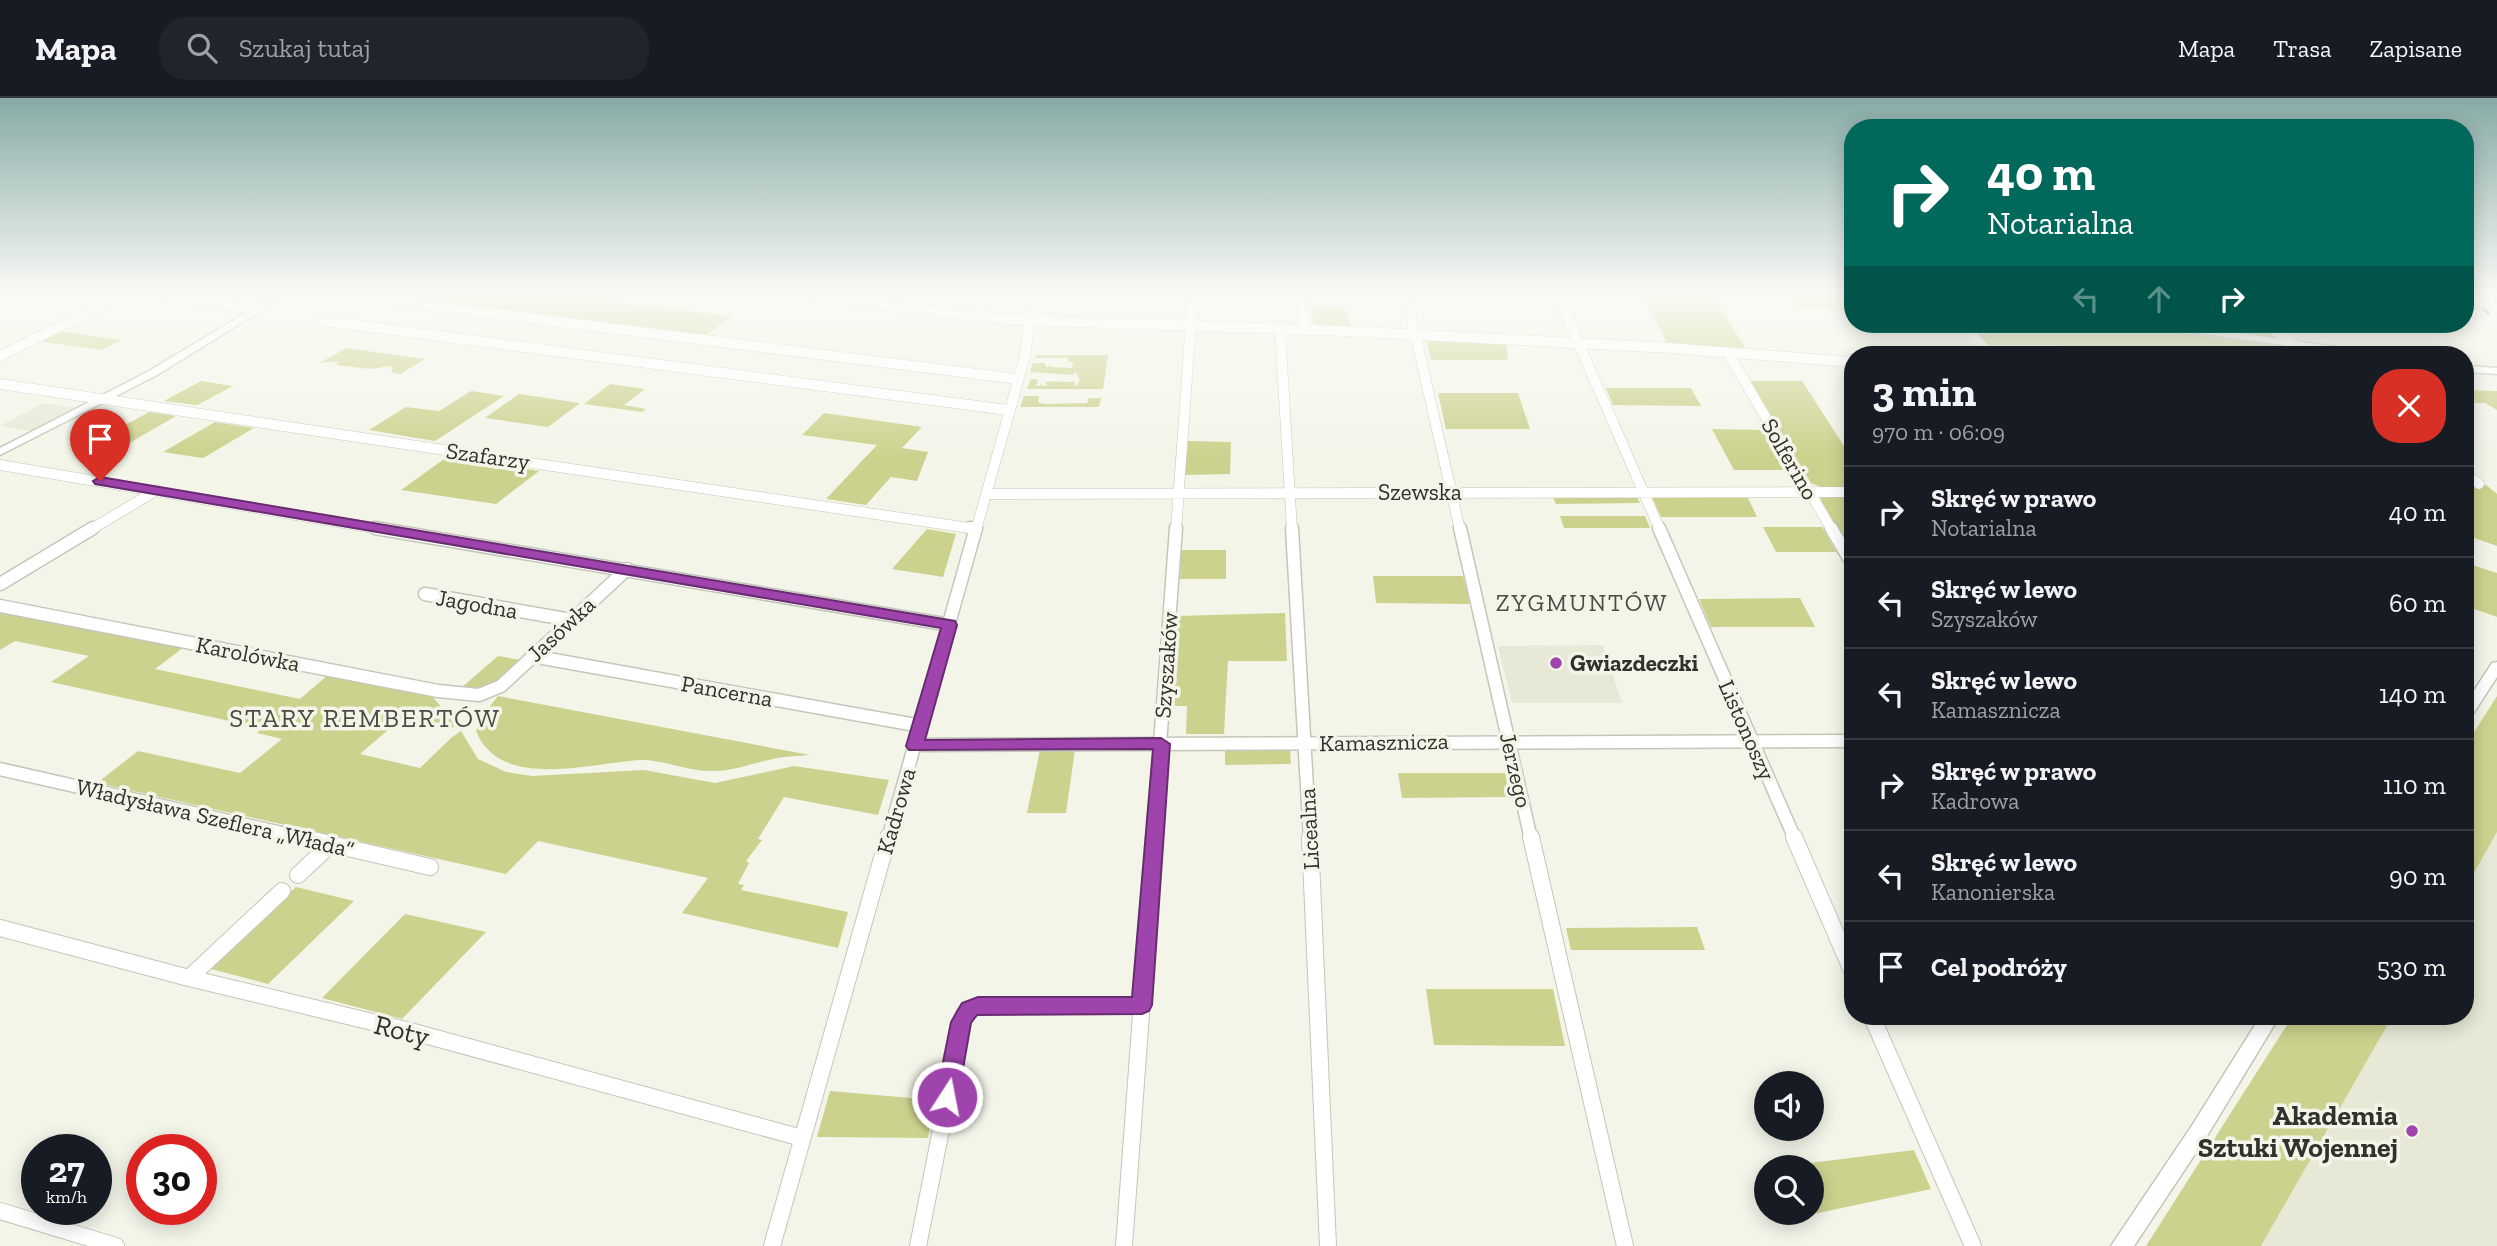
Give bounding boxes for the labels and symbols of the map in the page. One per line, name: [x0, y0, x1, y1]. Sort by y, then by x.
pin: [70, 409, 130, 481]
street label: Solferino: [1756, 413, 1824, 505]
street label: Szafarzy: [444, 436, 532, 476]
street label: Szewska: [1378, 478, 1462, 506]
street label: Jagodna: [434, 583, 520, 625]
district label: ZYGMUNTÓW: [1496, 588, 1668, 617]
street label: Jasówka: [521, 590, 601, 668]
street label: Szyszaków: [1148, 610, 1184, 719]
street label: Karolówka: [194, 630, 302, 678]
place label: Gwiazdeczki: [1570, 649, 1698, 677]
marker: Gwiazdeczki: [1548, 655, 1564, 671]
street label: Pancerna: [679, 669, 775, 713]
street label: Listonoszy: [1713, 676, 1782, 785]
district label: STARY REMBERTÓW: [229, 702, 501, 734]
street label: Kamasznicza: [1319, 727, 1449, 757]
street label: Jerzego: [1494, 730, 1538, 810]
street label: Kadrowa: [870, 765, 922, 857]
street label: Władysława Szeflera „Włada”: [73, 772, 357, 864]
street label: Licealna: [1293, 787, 1325, 871]
street label: Roty: [371, 1008, 434, 1053]
position arrow: [910, 1060, 984, 1134]
place label: Akademia Sztuki Wojennej: [2198, 1099, 2398, 1164]
marker: Akademia Sztuki Wojennej: [2404, 1123, 2420, 1139]
speed limit sign: 30: [126, 1134, 217, 1225]

